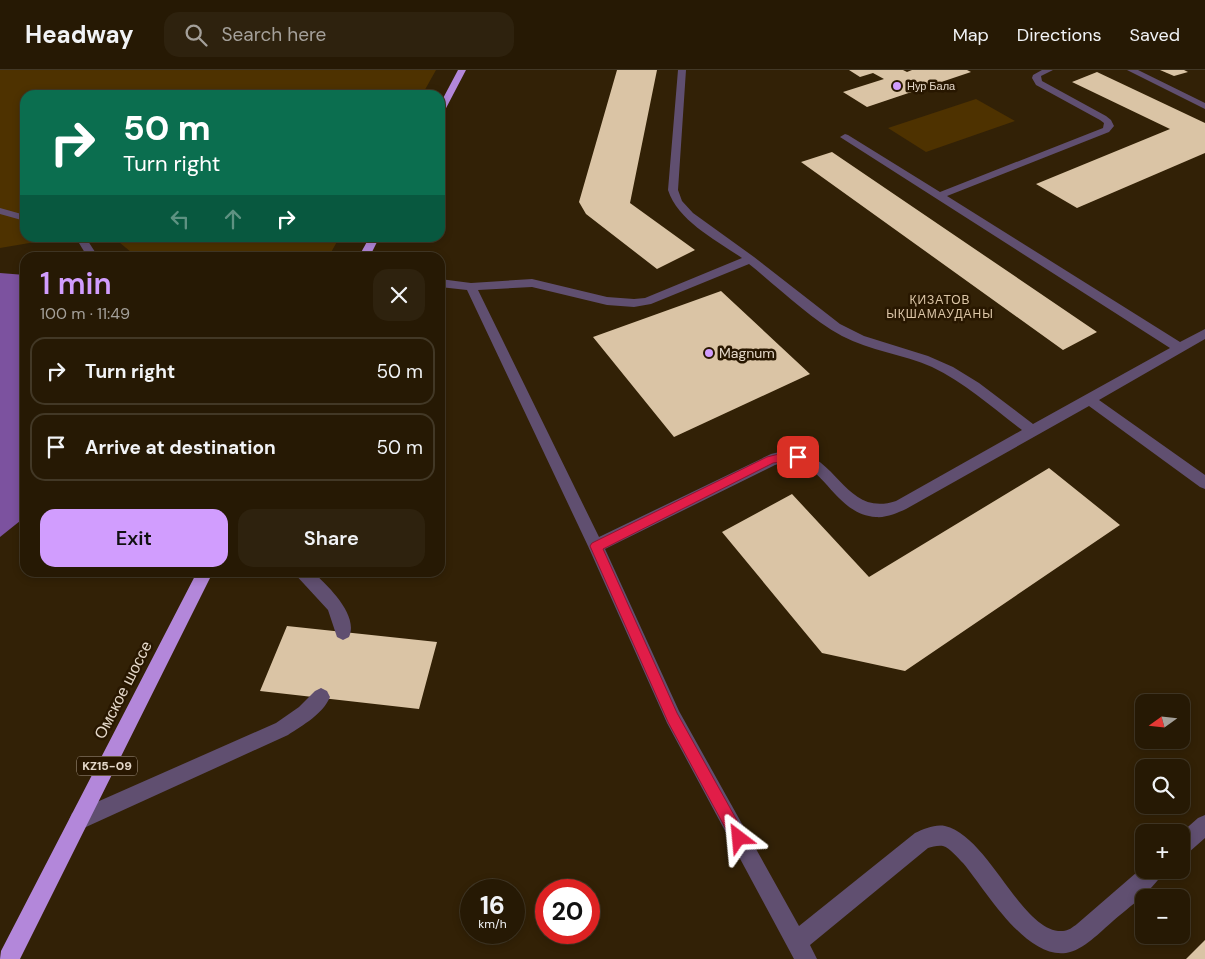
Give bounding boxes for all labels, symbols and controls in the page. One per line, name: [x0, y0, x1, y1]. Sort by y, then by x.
search box: [164, 12, 514, 57]
text: Headway: [25, 19, 134, 50]
icon: search: [182, 21, 210, 49]
text: Search here: [222, 22, 326, 47]
text: Map: [953, 23, 989, 47]
text: Directions: [1017, 23, 1102, 47]
text: Saved: [1130, 23, 1180, 47]
place label: Нур Бала: [907, 79, 956, 93]
marker: Нур Бала: [891, 80, 903, 92]
text: 50 m: [123, 105, 211, 151]
icon: right: [40, 110, 105, 175]
text: Turn right: [123, 149, 220, 178]
icon: left: [166, 205, 194, 233]
icon: ahead: [219, 205, 247, 233]
icon: right: [272, 205, 300, 233]
text: 1 min: [40, 264, 112, 303]
button: close: [373, 269, 425, 321]
district label: ҚИЗАТОВ ЫҚШАМАУДАНЫ: [886, 292, 994, 322]
text: 100 m · 11:49: [40, 303, 130, 324]
place label: Magnum: [719, 344, 775, 362]
marker: Magnum: [703, 347, 715, 359]
icon: right: [42, 357, 70, 385]
text: Turn right: [85, 359, 175, 384]
text: 50 m: [376, 359, 423, 384]
icon: arrive: [42, 433, 70, 461]
text: Arrive at destination: [85, 435, 276, 460]
text: 50 m: [376, 435, 423, 460]
pin: [777, 436, 819, 478]
icon: arrive: [784, 443, 812, 471]
button: Exit: [40, 509, 228, 567]
button: Share: [238, 509, 425, 567]
street label: Омское шоссе: [89, 637, 157, 743]
north arrow: [1135, 694, 1190, 749]
map controls: [1135, 694, 1190, 944]
road number: KZ15-09: [77, 756, 137, 776]
button: search: [1135, 759, 1190, 814]
position arrow: [712, 811, 764, 863]
button: +: [1135, 824, 1190, 879]
speed limit sign: 20: [535, 879, 600, 944]
text: 16: [480, 889, 505, 922]
button: −: [1135, 889, 1190, 944]
text: km/h: [478, 916, 507, 932]

